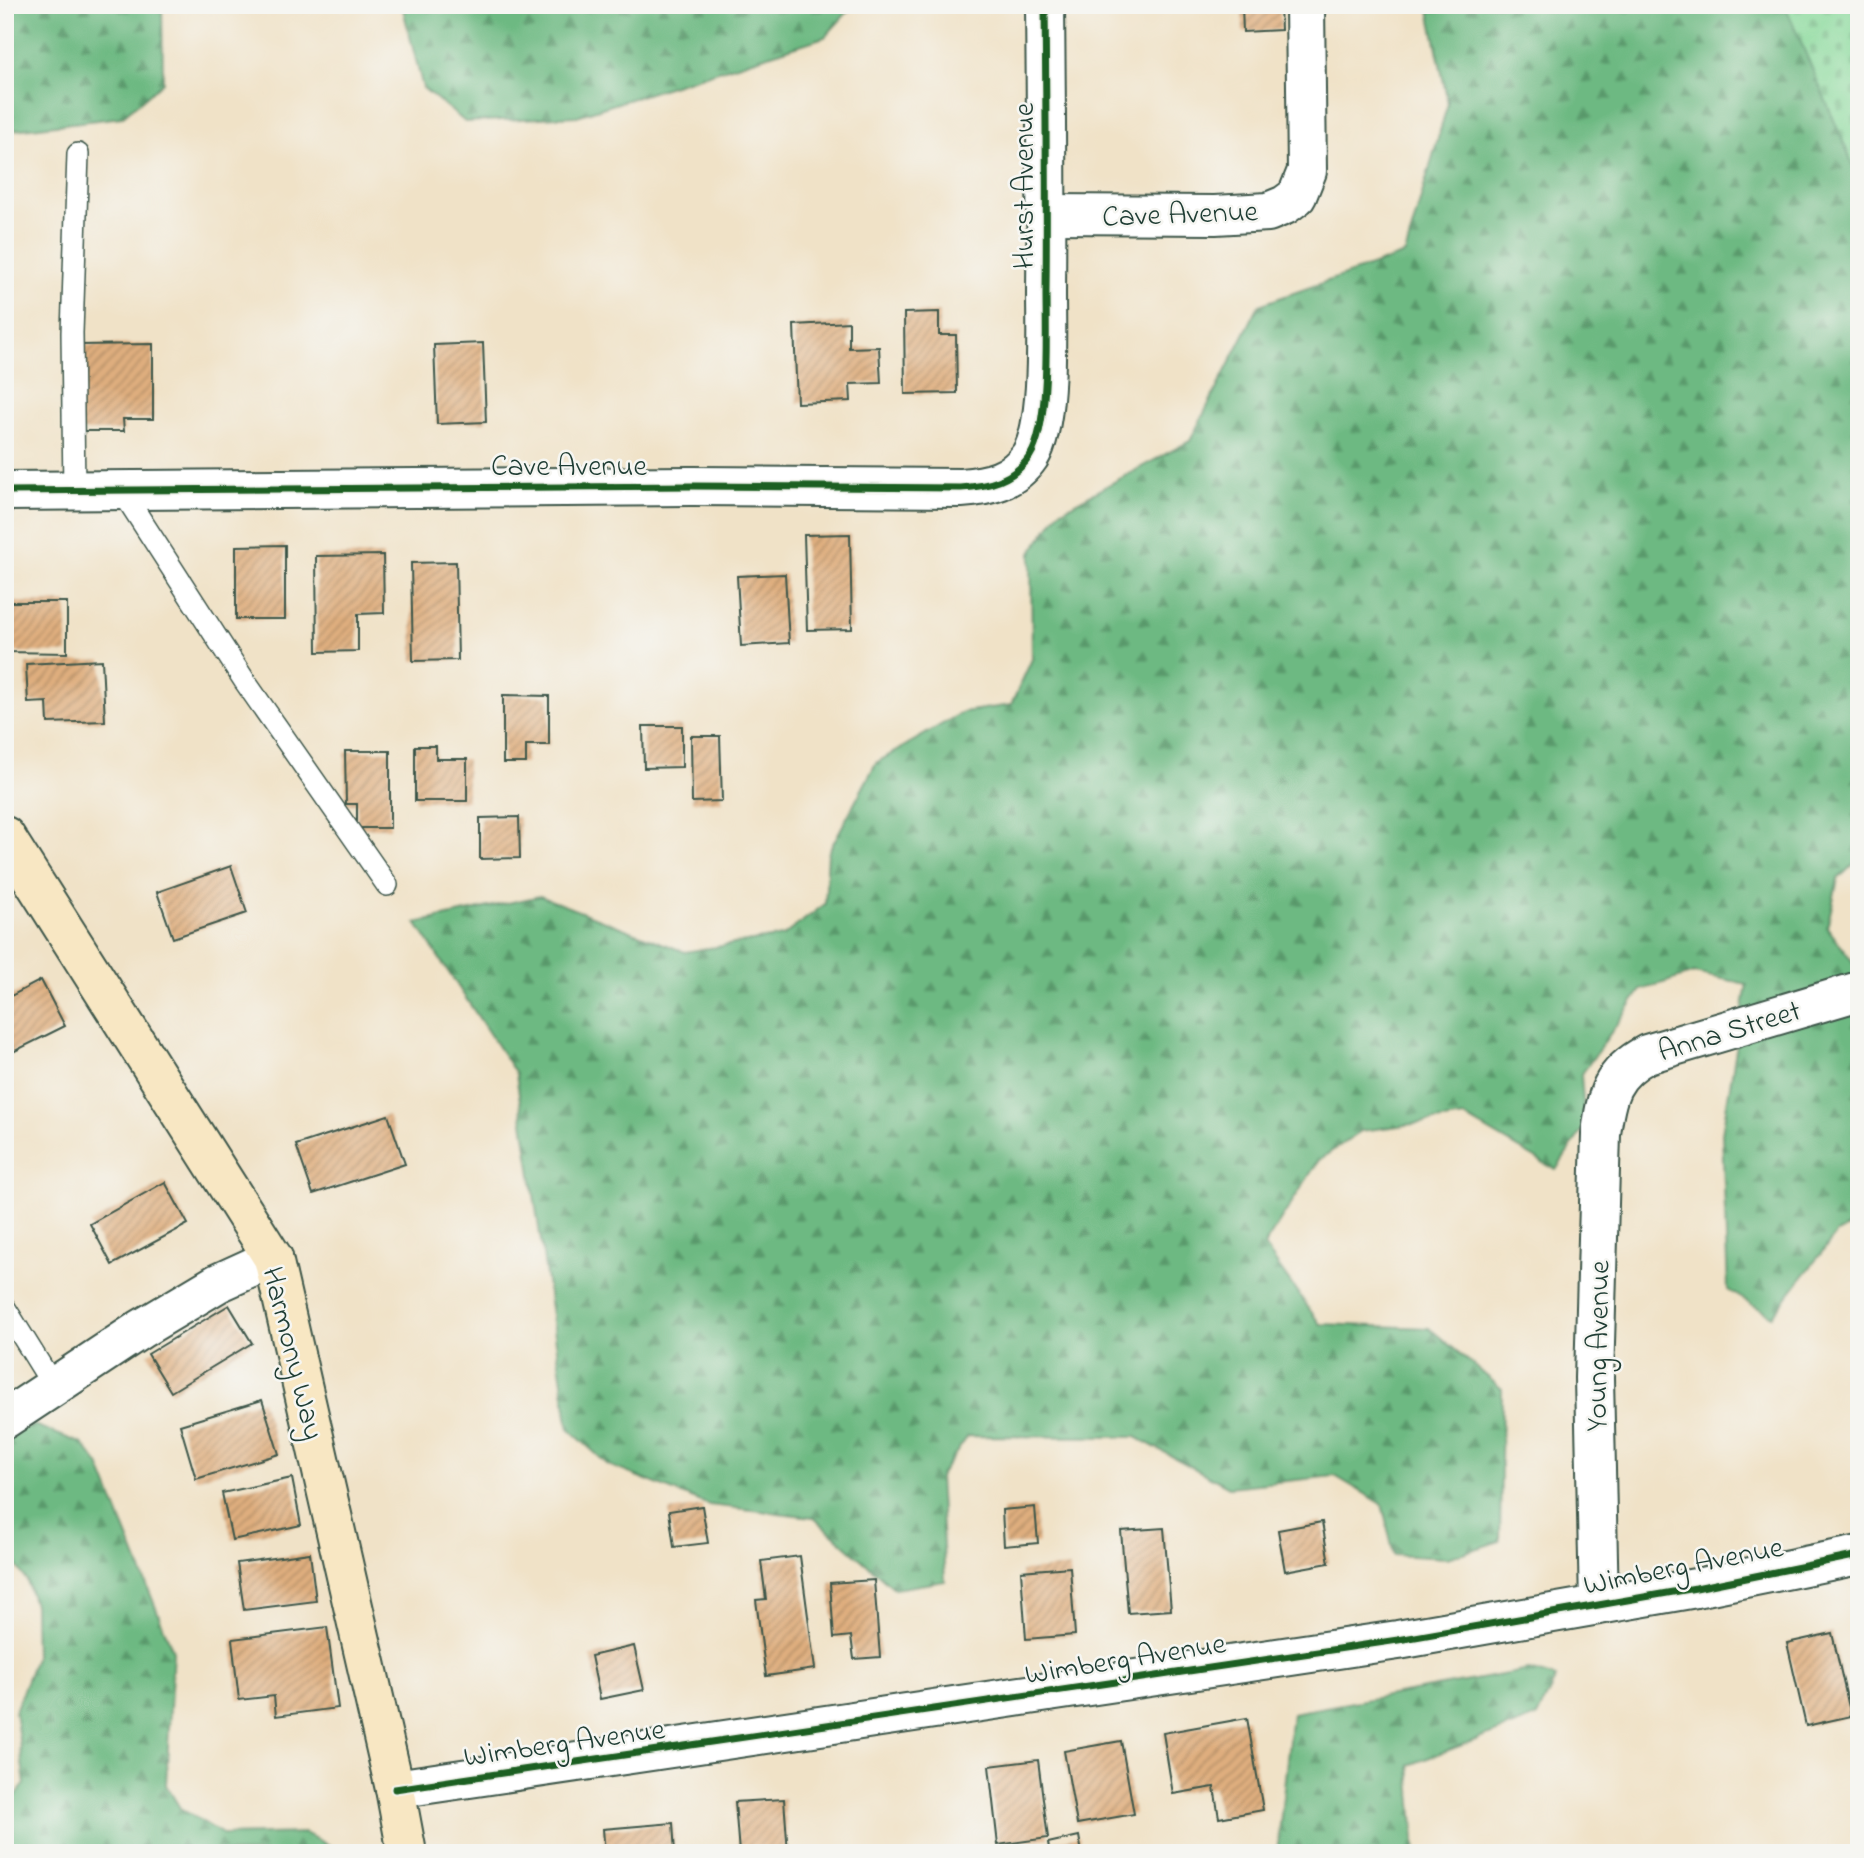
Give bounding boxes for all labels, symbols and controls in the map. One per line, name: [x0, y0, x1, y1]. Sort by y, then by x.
street label: Hurst Avenue: [1004, 102, 1048, 269]
street label: Cave Avenue: [1101, 191, 1259, 241]
street label: Cave Avenue: [491, 446, 647, 490]
street label: Anna Street: [1653, 990, 1807, 1075]
street label: Young Avenue: [1577, 1260, 1623, 1432]
street label: Harmony Way: [248, 1263, 334, 1445]
street label: Wimberg Avenue: [1580, 1527, 1788, 1609]
street label: Wimberg Avenue: [1022, 1623, 1230, 1699]
street label: Wimberg Avenue: [461, 1709, 668, 1781]

